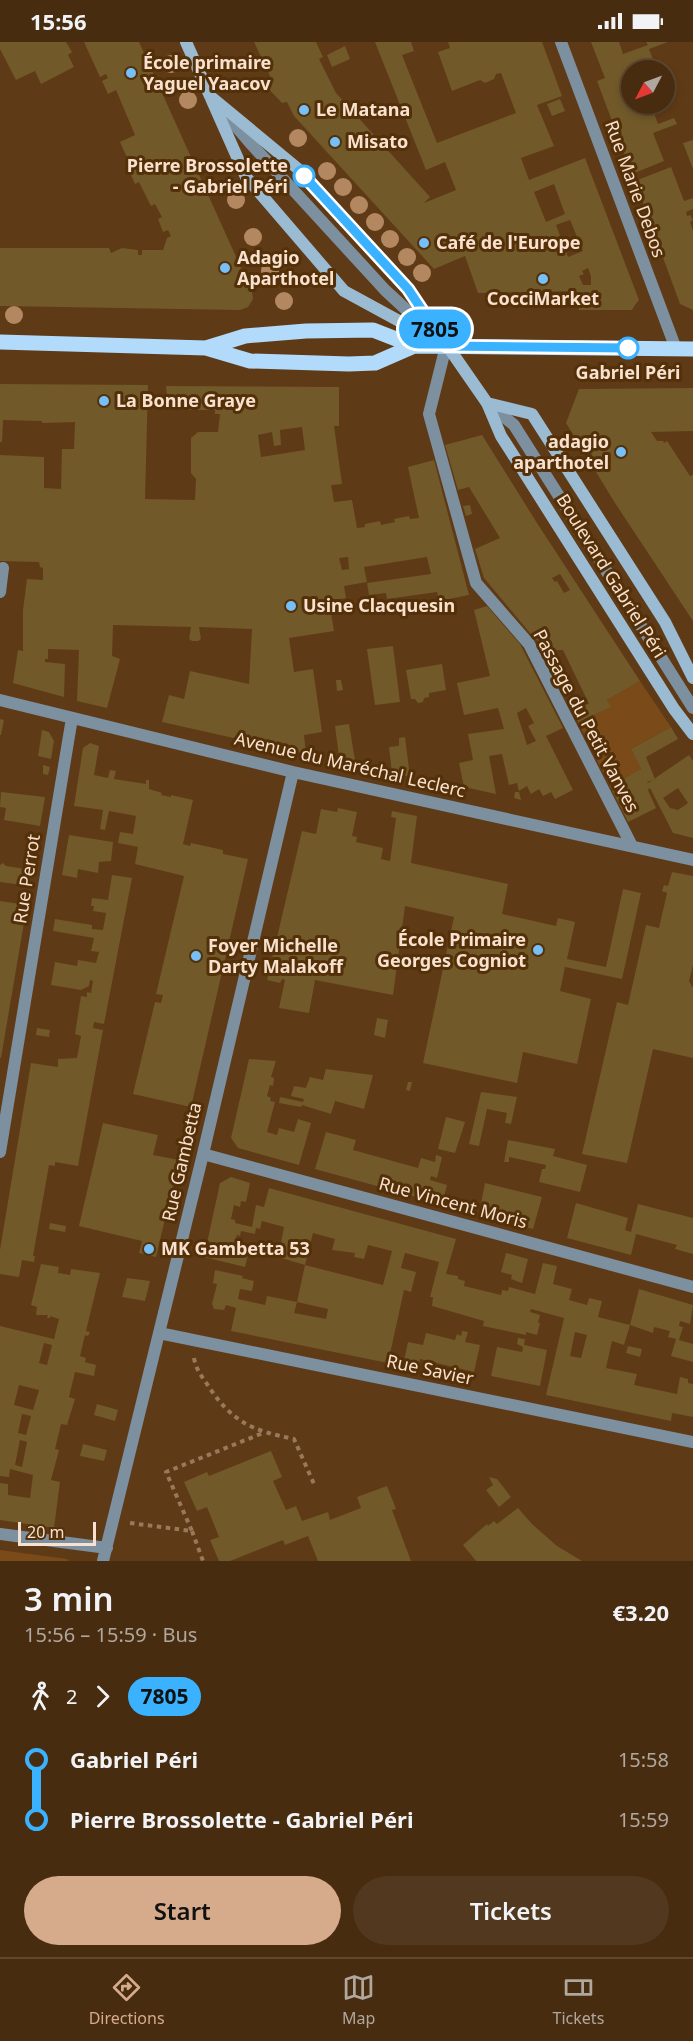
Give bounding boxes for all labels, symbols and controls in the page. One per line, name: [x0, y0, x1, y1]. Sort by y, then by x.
text: 15:56: [30, 6, 87, 36]
place label: École primaire Yaguel Yaacov: [143, 50, 271, 95]
north arrow: [621, 60, 675, 114]
map controls: [621, 60, 675, 114]
marker: École primaire Yaguel Yaacov: [124, 66, 138, 80]
place label: Le Matana: [316, 97, 410, 121]
marker: Le Matana: [297, 103, 311, 117]
street label: Rue Marie Debos: [600, 117, 672, 261]
place label: Misato: [347, 129, 408, 153]
marker: Misato: [328, 135, 342, 149]
place label: Pierre Brossolette - Gabriel Péri: [127, 153, 288, 198]
marker: Pierre Brossolette - Gabriel Péri: [293, 165, 315, 187]
place label: Café de l'Europe: [436, 230, 581, 254]
marker: Café de l'Europe: [417, 236, 431, 250]
place label: Adagio Aparthotel: [237, 245, 334, 290]
marker: Adagio Aparthotel: [218, 261, 232, 275]
marker: CocciMarket: [536, 272, 550, 286]
place label: CocciMarket: [487, 286, 599, 310]
line badge: 7805: [393, 310, 477, 348]
text: 7805: [411, 315, 459, 343]
marker: Gabriel Péri: [617, 337, 639, 359]
place label: Gabriel Péri: [576, 360, 680, 384]
place label: La Bonne Graye: [116, 388, 256, 412]
marker: La Bonne Graye: [97, 394, 111, 408]
place label: adagio aparthotel: [513, 429, 609, 474]
marker: adagio aparthotel: [614, 445, 628, 459]
street label: Boulevard Gabriel Péri: [552, 489, 672, 662]
place label: Usine Clacquesin: [303, 593, 455, 617]
marker: Usine Clacquesin: [284, 599, 298, 613]
street label: Passage du Petit Vanves: [528, 625, 645, 816]
street label: Avenue du Maréchal Leclerc: [232, 726, 468, 802]
street label: Rue Perrot: [7, 832, 45, 925]
place label: École Primaire Georges Cogniot: [377, 927, 526, 972]
place label: Foyer Michelle Darty Malakoff: [208, 933, 344, 978]
marker: École Primaire Georges Cogniot: [531, 943, 545, 957]
marker: Foyer Michelle Darty Malakoff: [189, 949, 203, 963]
street label: Rue Gambetta: [156, 1100, 206, 1224]
street label: Rue Vincent Moris: [376, 1171, 530, 1233]
place label: MK Gambetta 53: [161, 1236, 310, 1260]
marker: MK Gambetta 53: [142, 1242, 156, 1256]
street label: Rue Savier: [384, 1348, 477, 1390]
scale bar: [18, 1519, 96, 1546]
text: 20 m: [27, 1521, 64, 1543]
text: 3 min: [24, 1576, 114, 1621]
text: €3.20: [612, 1597, 669, 1627]
text: 15:56 – 15:59 · Bus: [24, 1621, 197, 1648]
icon: walk: [24, 1680, 57, 1713]
icon: forward: [86, 1680, 119, 1713]
text: 7805: [140, 1682, 189, 1710]
text: 2: [66, 1683, 77, 1710]
text: Gabriel Péri: [70, 1744, 198, 1774]
text: 15:58: [618, 1746, 669, 1773]
text: Pierre Brossolette - Gabriel Péri: [70, 1804, 414, 1834]
text: 15:59: [618, 1806, 669, 1833]
button: Start: [24, 1876, 341, 1945]
button: Tickets: [353, 1876, 669, 1945]
tab: Directions: [89, 1971, 165, 2029]
tab: Map: [342, 1971, 375, 2029]
tab: Tickets: [553, 1971, 604, 2029]

